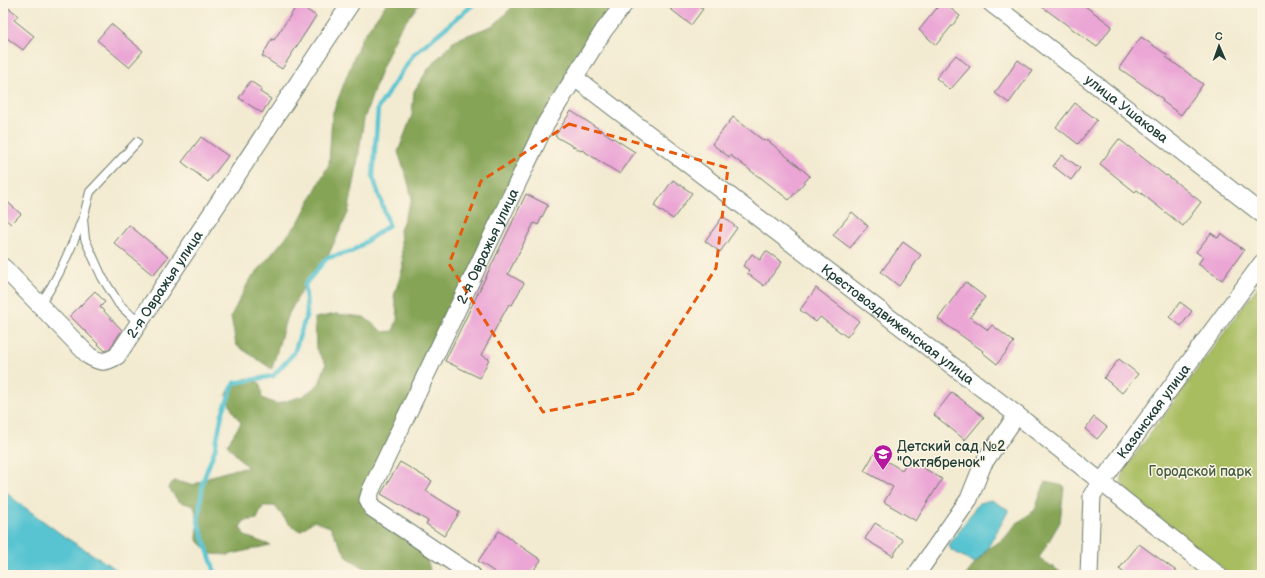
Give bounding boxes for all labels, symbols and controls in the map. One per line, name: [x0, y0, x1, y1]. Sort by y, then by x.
north arrow: [1199, 26, 1239, 66]
text: С: [1215, 30, 1223, 43]
street label: улица Ушакова: [1082, 71, 1172, 147]
street label: 2-я Овражья улица: [453, 185, 522, 306]
street label: 2-я Овражья улица: [123, 227, 207, 341]
street label: Крестовоздвиженская улица: [818, 260, 978, 388]
street label: Казанская улица: [1113, 360, 1194, 462]
place label: Детский сад №2 "Октябренок": [897, 438, 1006, 471]
school or university icon: Детский сад №2 "Октябренок": [872, 443, 894, 471]
park label: Городской парк: [1148, 463, 1252, 480]

